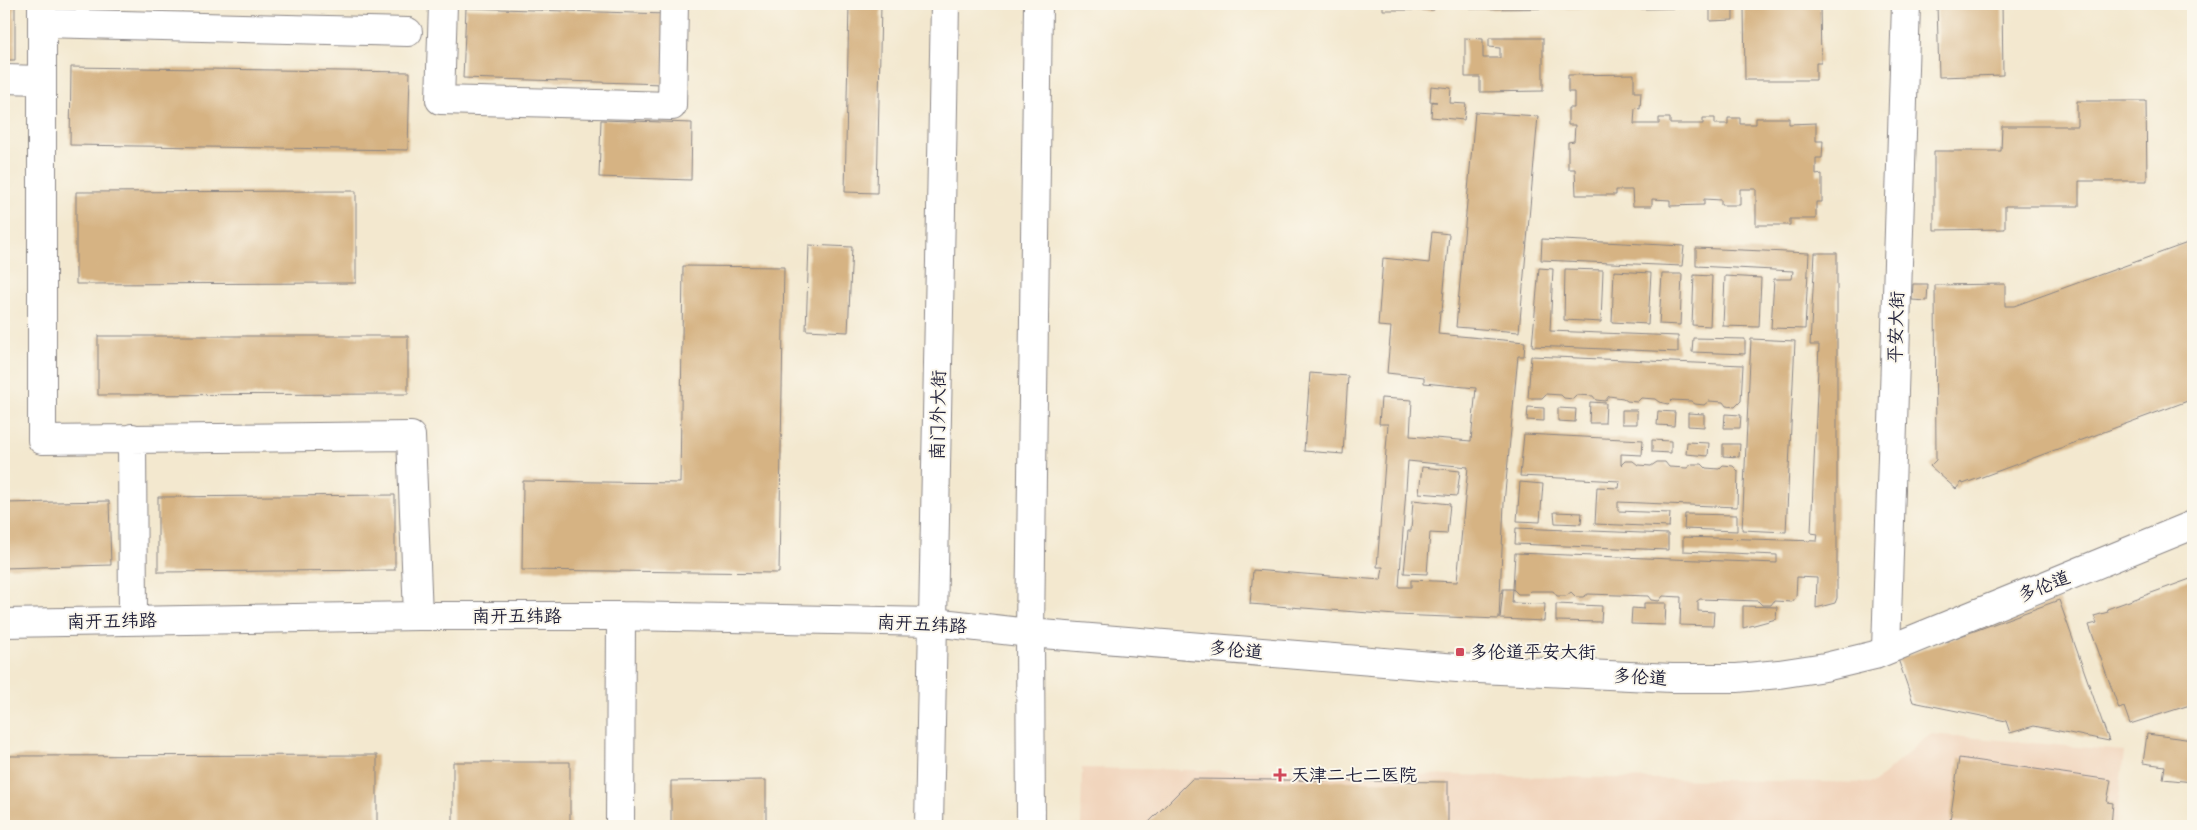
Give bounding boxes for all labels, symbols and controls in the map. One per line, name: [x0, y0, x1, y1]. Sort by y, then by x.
street label: 平安大街: [1879, 290, 1913, 364]
street label: 南门外大街: [921, 370, 955, 460]
street label: 多伦道: [2013, 561, 2075, 611]
street label: 南开五纬路: [472, 600, 562, 632]
street label: 南开五纬路: [67, 604, 157, 638]
street label: 南开五纬路: [876, 606, 968, 642]
street label: 多伦道: [1208, 632, 1264, 668]
place label: 多伦道平安大街: [1470, 636, 1596, 668]
marker: 多伦道平安大街: [1454, 646, 1466, 658]
street label: 多伦道: [1612, 660, 1668, 694]
place label: 天津二七二医院: [1291, 759, 1417, 791]
marker: 天津二七二医院: [1273, 768, 1287, 782]

